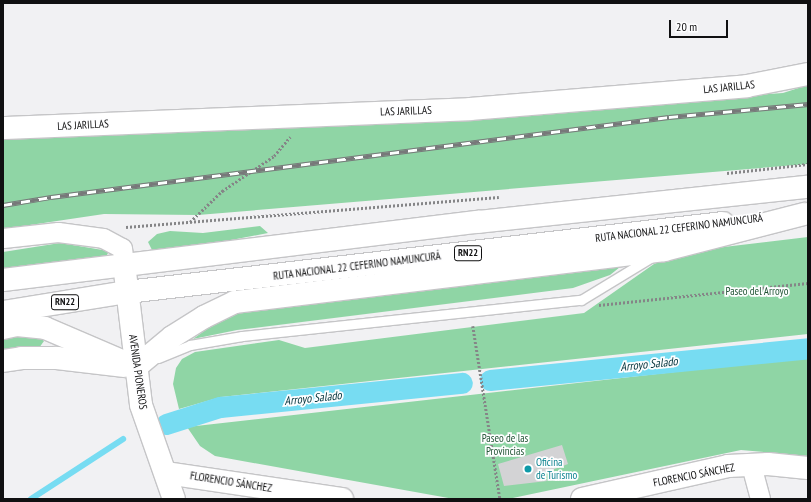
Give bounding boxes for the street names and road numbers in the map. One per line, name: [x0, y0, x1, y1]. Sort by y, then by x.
street label: LAS JARILLAS: [703, 78, 755, 96]
street label: LAS JARILLAS: [380, 104, 432, 118]
street label: LAS JARILLAS: [57, 117, 109, 133]
street label: RUTA NACIONAL 22 CEFERINO NAMUNCURÁ: [594, 211, 764, 245]
road number: RN22: [454, 245, 482, 261]
street label: RUTA NACIONAL 22 CEFERINO NAMUNCURÁ: [272, 249, 442, 283]
road number: RN22: [51, 294, 79, 310]
street label: AVENIDA PIONEROS: [126, 333, 150, 411]
street label: FLORENCIO SÁNCHEZ: [652, 461, 736, 489]
street label: FLORENCIO SÁNCHEZ: [189, 469, 273, 495]

